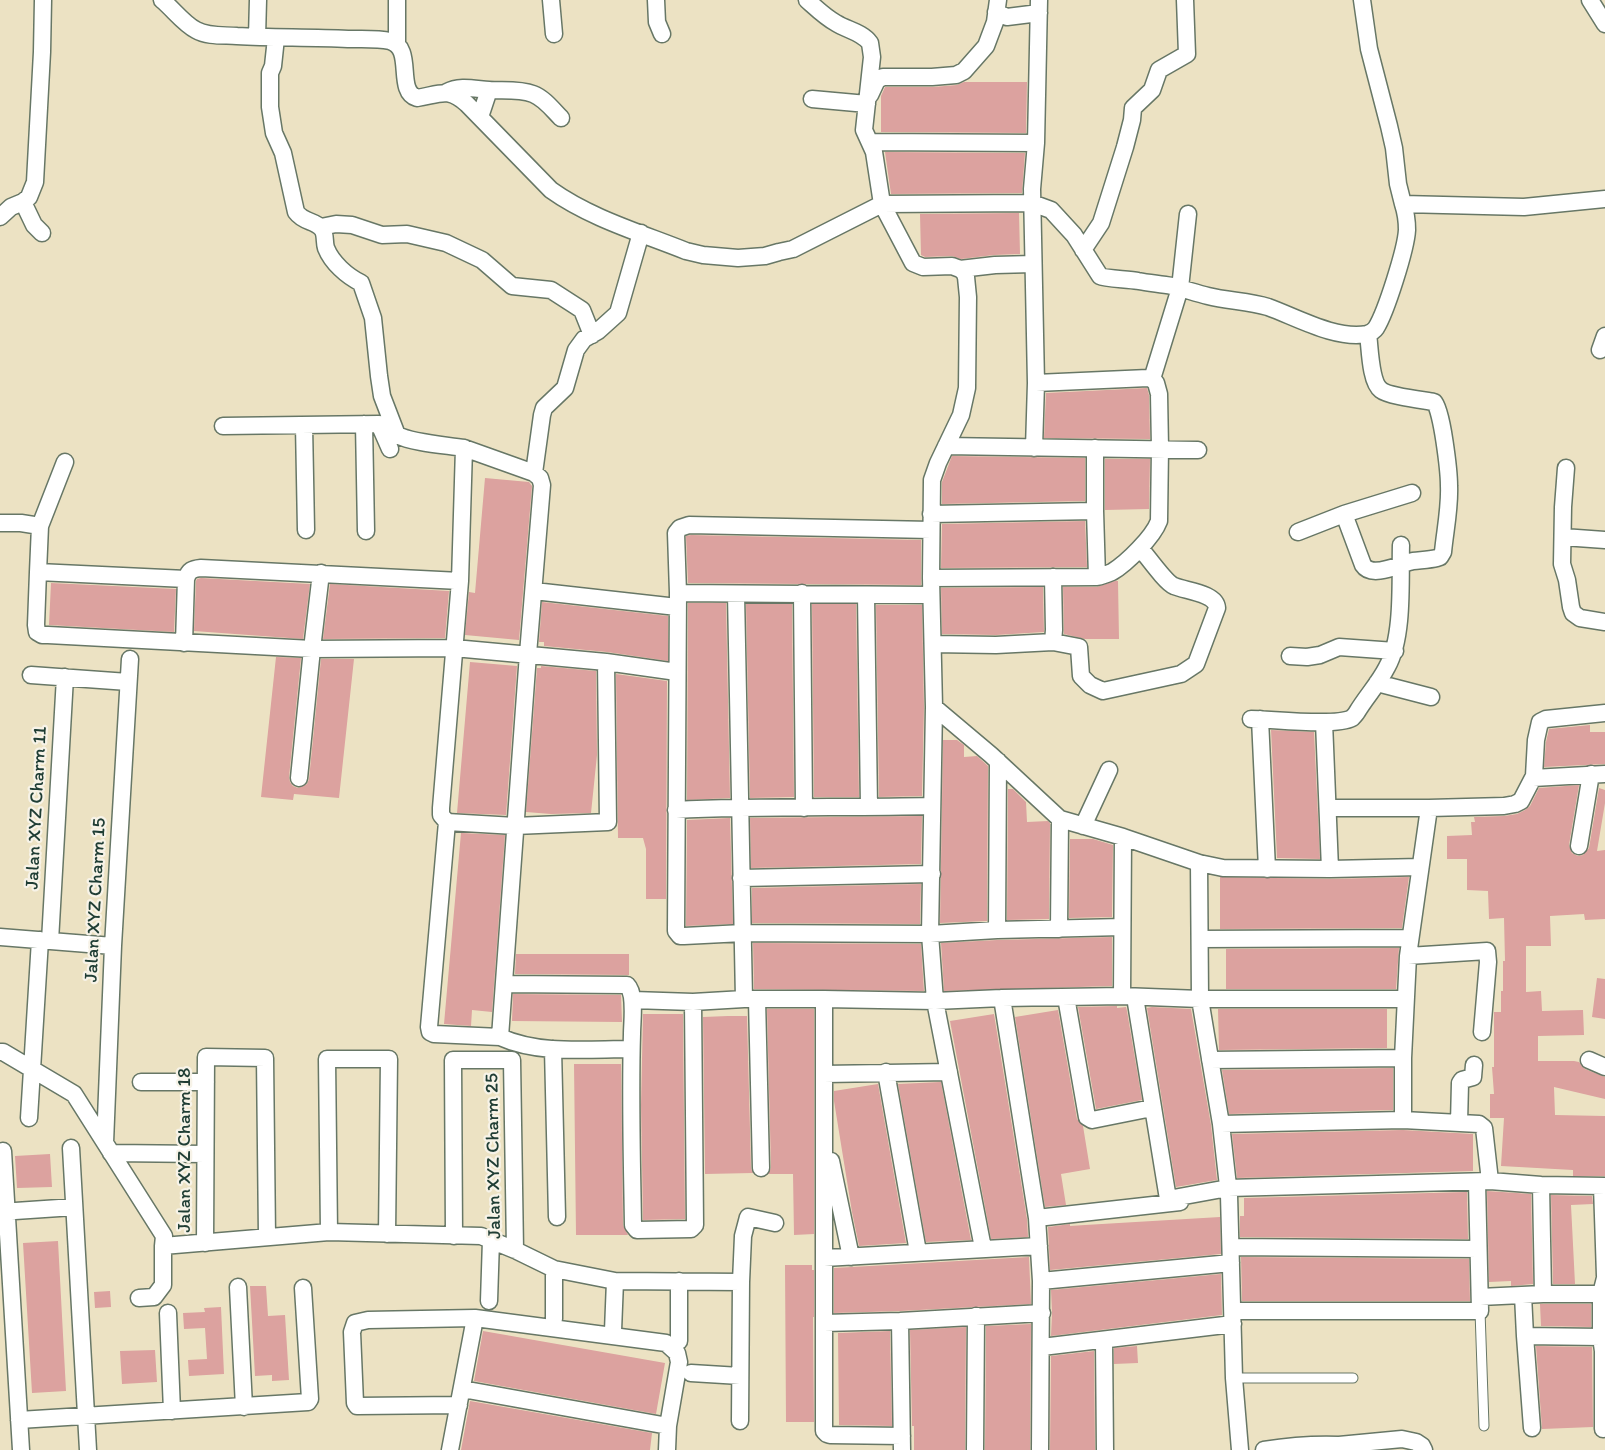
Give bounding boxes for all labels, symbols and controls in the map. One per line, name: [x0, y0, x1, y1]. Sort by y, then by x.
street label: Jalan XYZ Charm 11: [21, 726, 53, 890]
street label: Jalan XYZ Charm 15: [80, 817, 112, 983]
street label: Jalan XYZ Charm 18: [174, 1068, 196, 1232]
street label: Jalan XYZ Charm 25: [481, 1073, 507, 1239]

